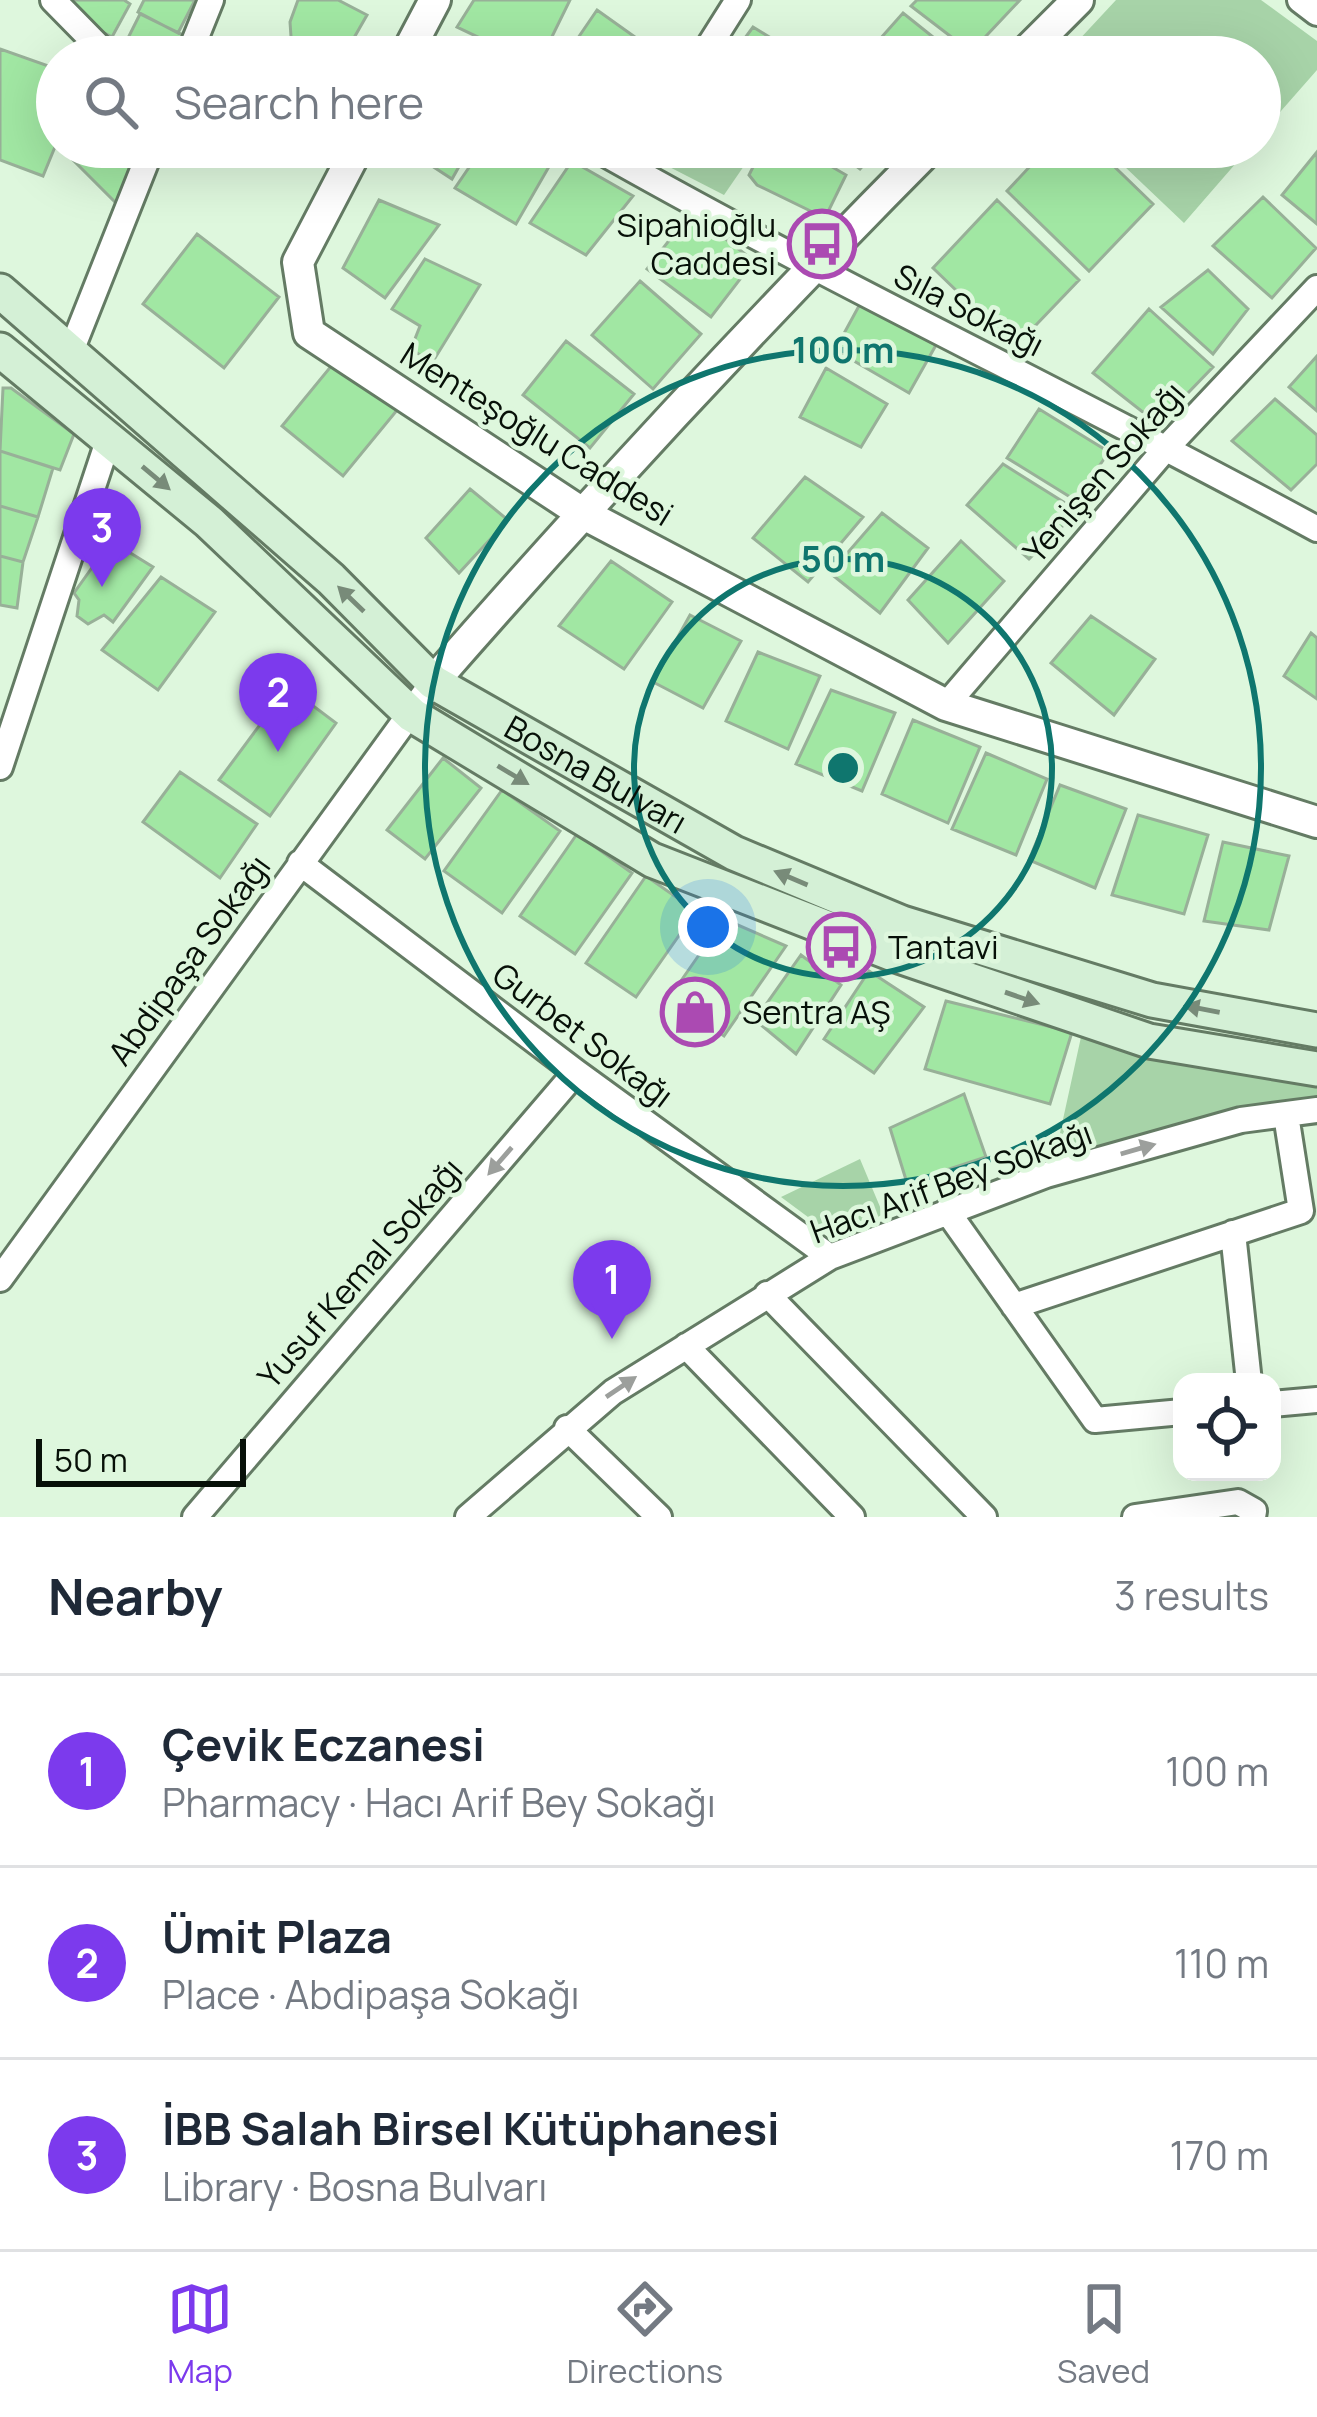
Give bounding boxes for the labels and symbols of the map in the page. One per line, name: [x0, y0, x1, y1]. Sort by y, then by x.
place label: Sipahioğlu Caddesi: [616, 202, 776, 285]
bus stop icon: Sipahioğlu Caddesi: [787, 209, 857, 279]
street label: Sıla Sokağı: [887, 253, 1052, 366]
text: 100 m: [792, 325, 894, 374]
street label: Menteşoğlu Caddesi: [392, 331, 682, 536]
street label: Yenişen Sokağı: [1013, 372, 1195, 572]
one-way arrow: [141, 464, 171, 490]
pin: 3: [63, 488, 141, 587]
text: 50 m: [801, 534, 885, 583]
one-way arrow: [337, 585, 366, 613]
pin: 2: [239, 653, 317, 752]
street label: Bosna Bulvarı: [497, 704, 695, 844]
centre of rings: [822, 747, 864, 789]
one-way arrow: [496, 763, 529, 785]
street label: Abdipaşa Sokağı: [97, 845, 280, 1074]
one-way arrow: [773, 868, 809, 887]
your location: [678, 897, 738, 957]
bus stop icon: Tantavi: [806, 912, 876, 982]
place label: Tantavi: [888, 924, 999, 969]
street label: Gurbet Sokağı: [484, 952, 683, 1117]
shop icon: Sentra AŞ: [660, 977, 730, 1047]
place label: Sentra AŞ: [742, 989, 891, 1034]
one-way arrow: [1004, 989, 1041, 1008]
one-way arrow: [1183, 999, 1220, 1018]
street label: Hacı Arif Bey Sokağı: [804, 1110, 1098, 1253]
one-way arrow: [1120, 1139, 1157, 1157]
one-way arrow: [487, 1146, 513, 1176]
street label: Yusuf Kemal Sokağı: [247, 1148, 472, 1397]
pin: 1: [573, 1240, 651, 1339]
one-way arrow: [605, 1377, 637, 1400]
scale bar: [36, 1433, 246, 1486]

